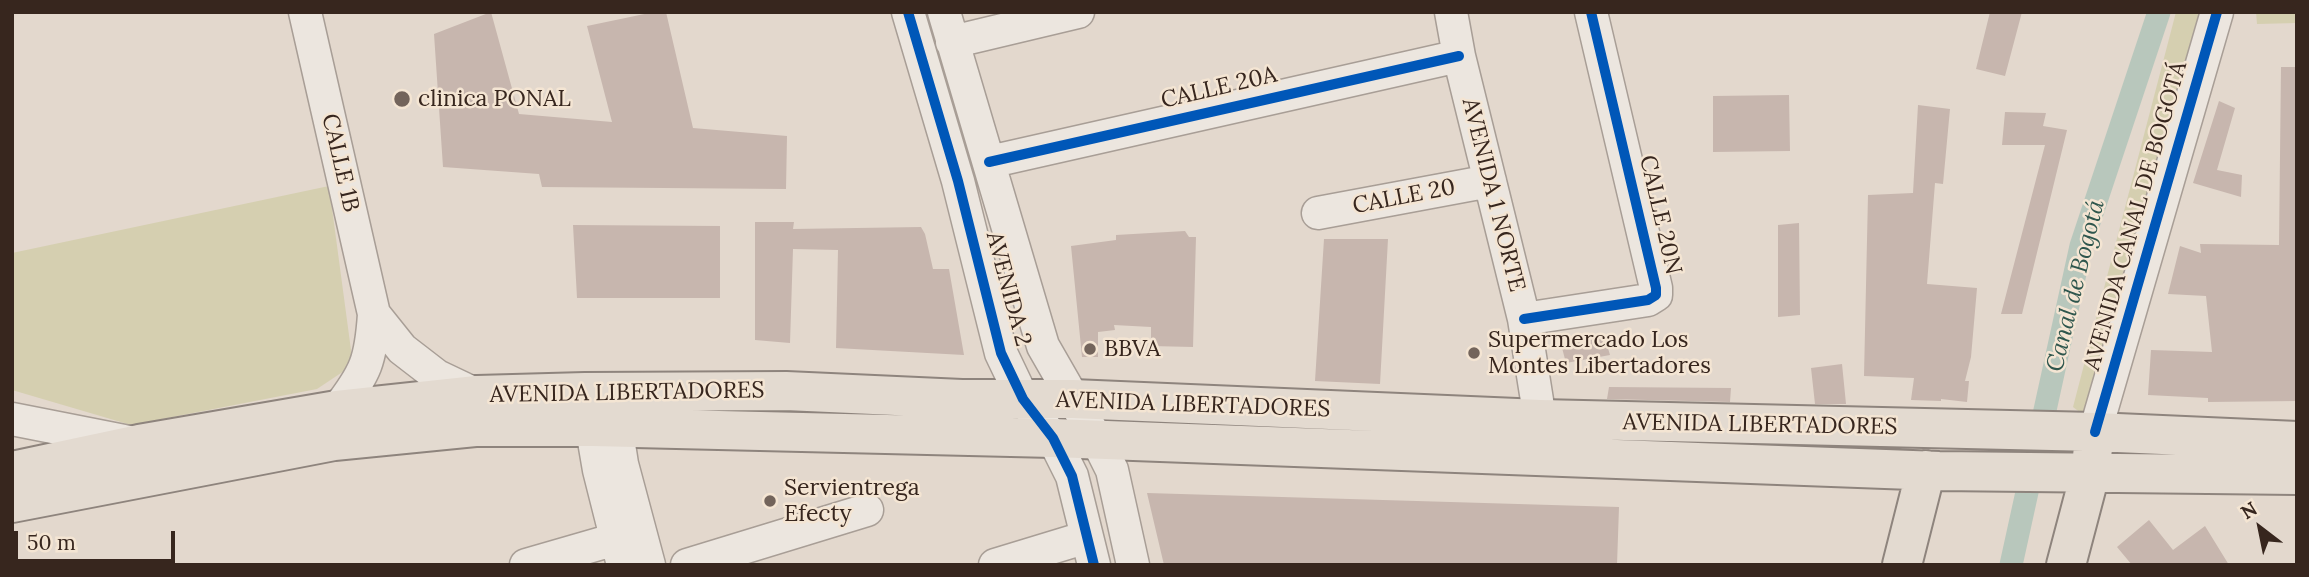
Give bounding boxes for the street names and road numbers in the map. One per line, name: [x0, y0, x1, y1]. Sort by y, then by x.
street label: AVENIDA CANAL DE BOGOTÁ: [2079, 58, 2193, 374]
street label: CALLE 20A: [1158, 61, 1280, 115]
street label: AVENIDA 1 NORTE: [1456, 95, 1530, 295]
street label: CALLE 1B: [315, 111, 365, 215]
street label: CALLE 20N: [1633, 153, 1687, 277]
street label: CALLE 20: [1350, 174, 1458, 220]
street label: AVENIDA 2: [979, 229, 1037, 349]
street label: AVENIDA LIBERTADORES: [489, 377, 765, 409]
street label: AVENIDA LIBERTADORES: [1055, 386, 1331, 424]
street label: AVENIDA LIBERTADORES: [1622, 409, 1898, 441]

